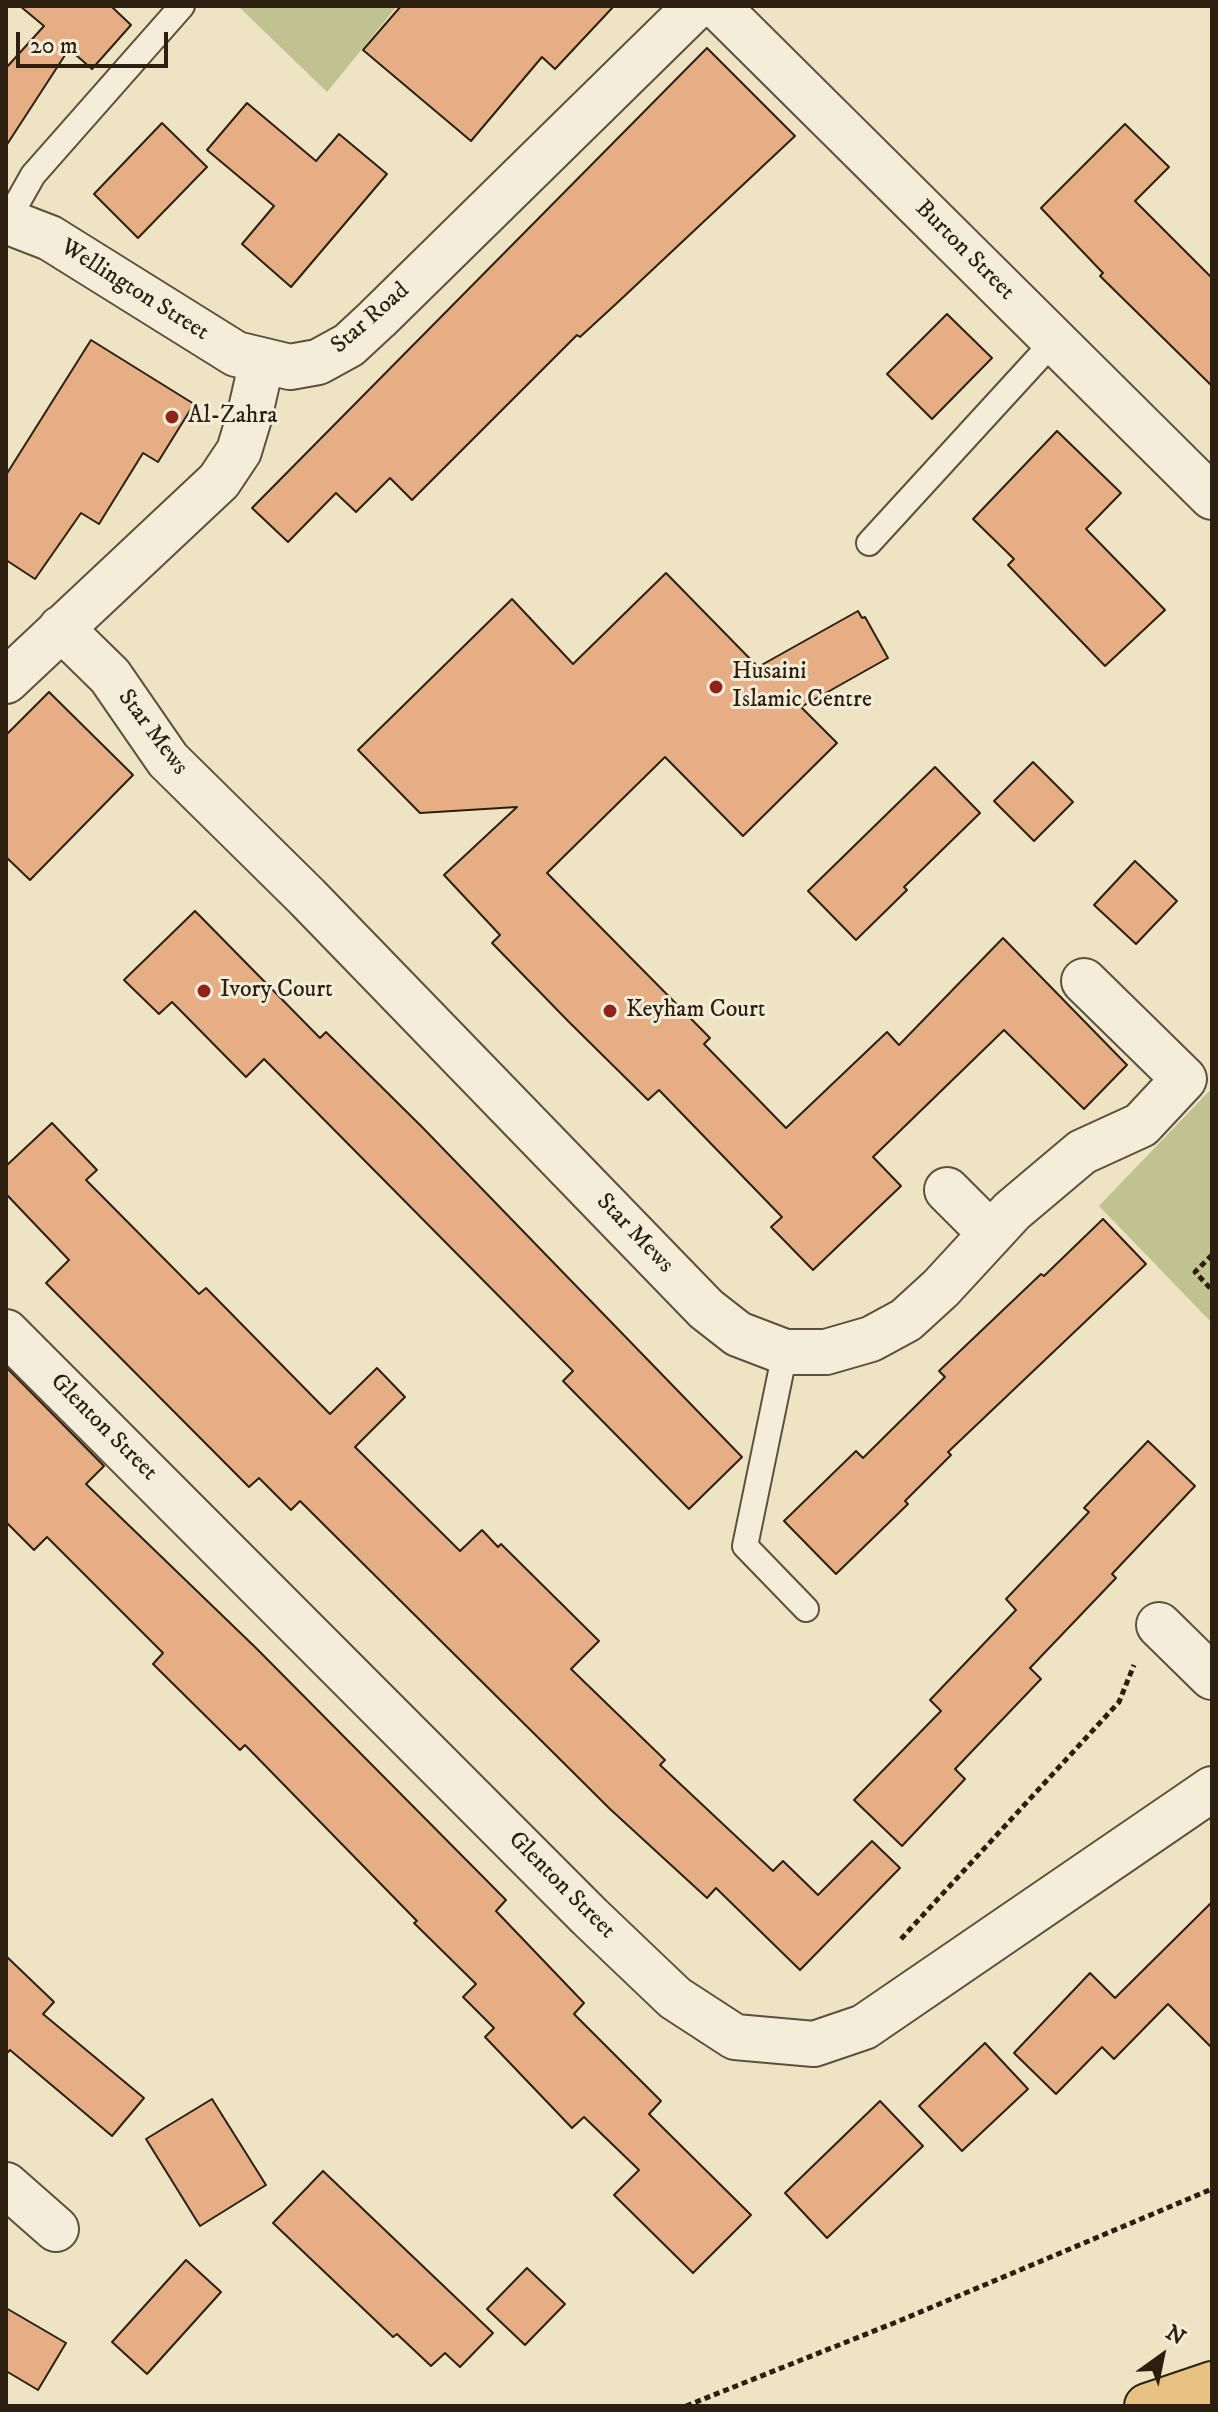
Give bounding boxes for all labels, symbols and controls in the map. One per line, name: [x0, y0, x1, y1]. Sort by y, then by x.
scale bar: [20, 16, 172, 66]
text: 20 m: [30, 31, 78, 61]
street label: Burton Street: [908, 195, 1020, 307]
street label: Wellington Street: [55, 234, 213, 348]
street label: Star Road: [326, 277, 416, 361]
place label: Al-Zahra: [188, 403, 278, 431]
marker: Al-Zahra: [163, 408, 181, 426]
place label: Husaini Islamic Centre: [732, 659, 872, 715]
marker: Husaini Islamic Centre: [707, 678, 725, 696]
street label: Star Mews: [111, 685, 193, 781]
place label: Ivory Court: [220, 977, 333, 1005]
marker: Ivory Court: [195, 982, 213, 1000]
place label: Keyham Court: [626, 997, 766, 1025]
marker: Keyham Court: [601, 1002, 619, 1020]
street label: Star Mews: [589, 1188, 679, 1280]
street label: Glenton Street: [43, 1368, 163, 1488]
street label: Glenton Street: [501, 1826, 621, 1946]
north arrow: [1122, 2316, 1202, 2396]
text: N: [1160, 2319, 1190, 2352]

